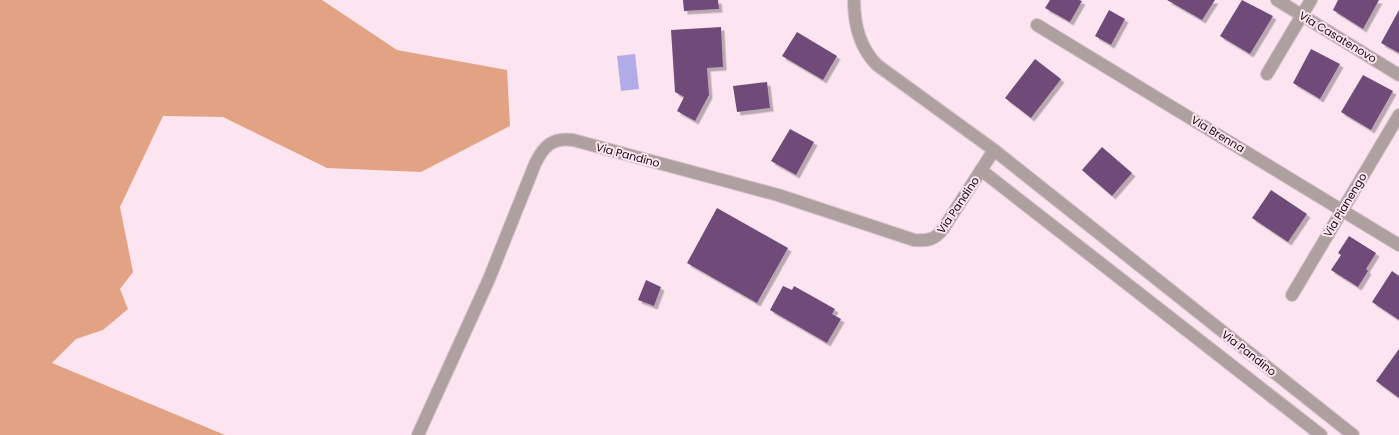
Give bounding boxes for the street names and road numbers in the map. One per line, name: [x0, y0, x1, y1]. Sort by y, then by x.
street label: Via Casatenovo: [1296, 8, 1380, 66]
street label: Via Brenna: [1188, 112, 1248, 156]
street label: Via Pandino: [594, 139, 662, 171]
street label: Via Pianengo: [1319, 170, 1371, 240]
street label: Via Pandino: [933, 173, 983, 237]
street label: Via Pandino: [1218, 327, 1280, 379]

